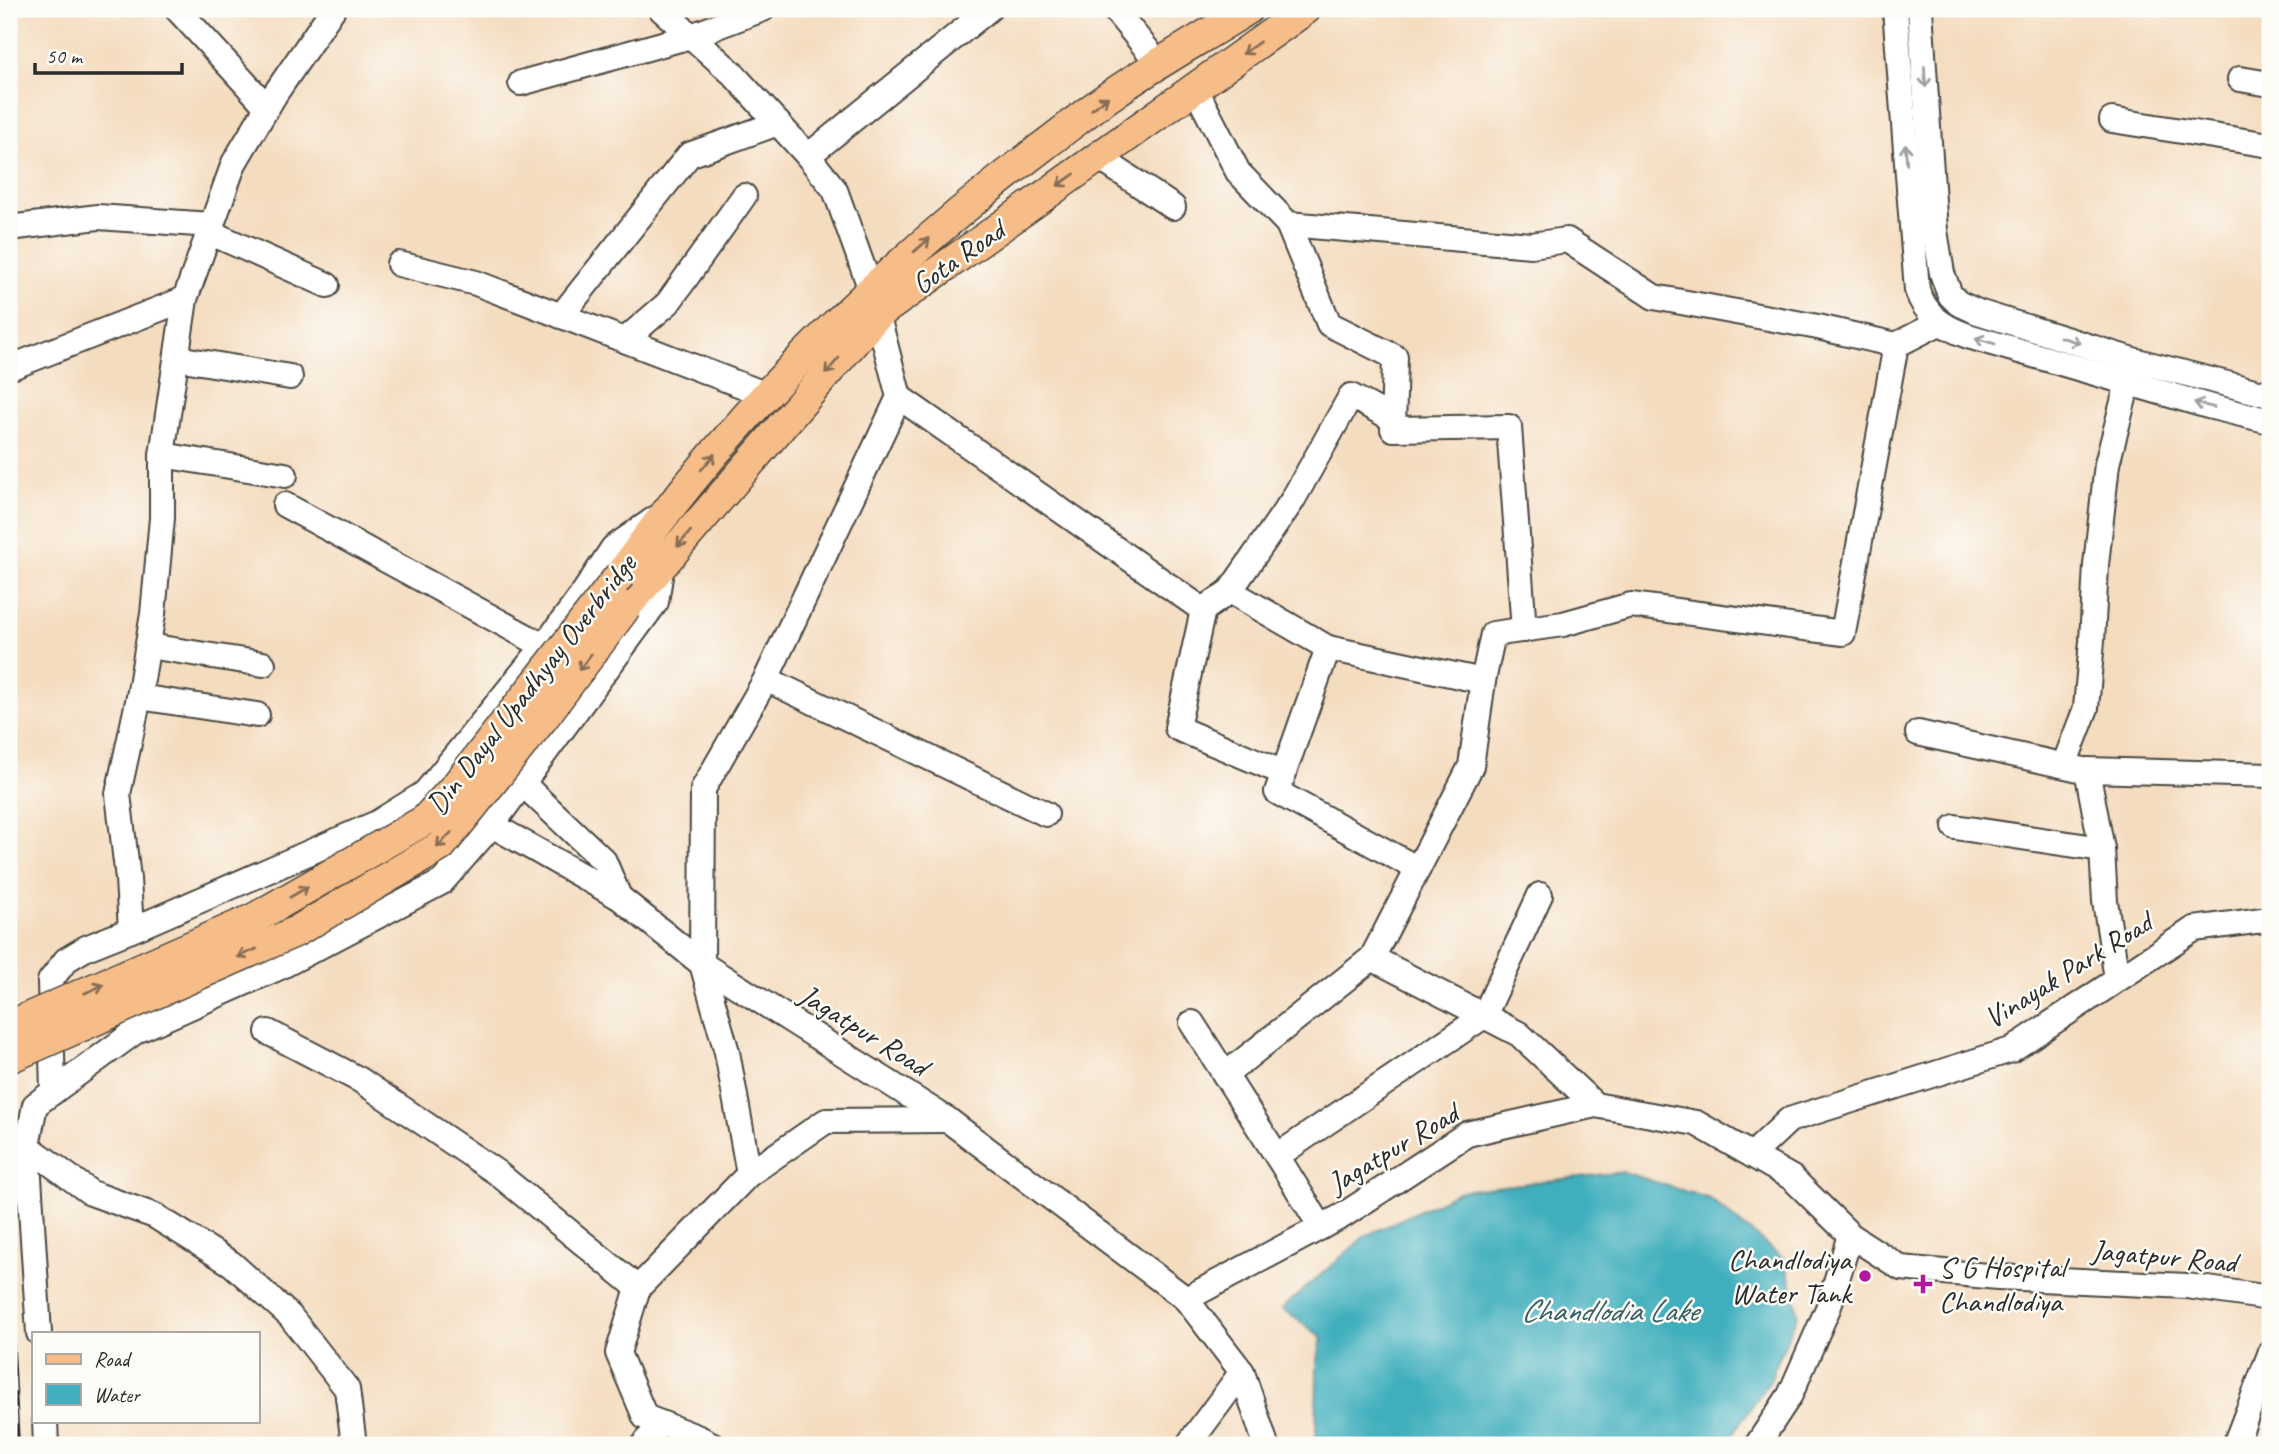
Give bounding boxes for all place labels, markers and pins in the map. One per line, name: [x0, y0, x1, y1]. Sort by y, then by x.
place label: Chandlodiya Water Tank: [1728, 1240, 1853, 1312]
place label: S G Hospital Chandlodiya: [1939, 1248, 2070, 1320]
marker: Chandlodiya Water Tank: [1857, 1268, 1873, 1284]
marker: S G Hospital Chandlodiya: [1913, 1274, 1933, 1294]

